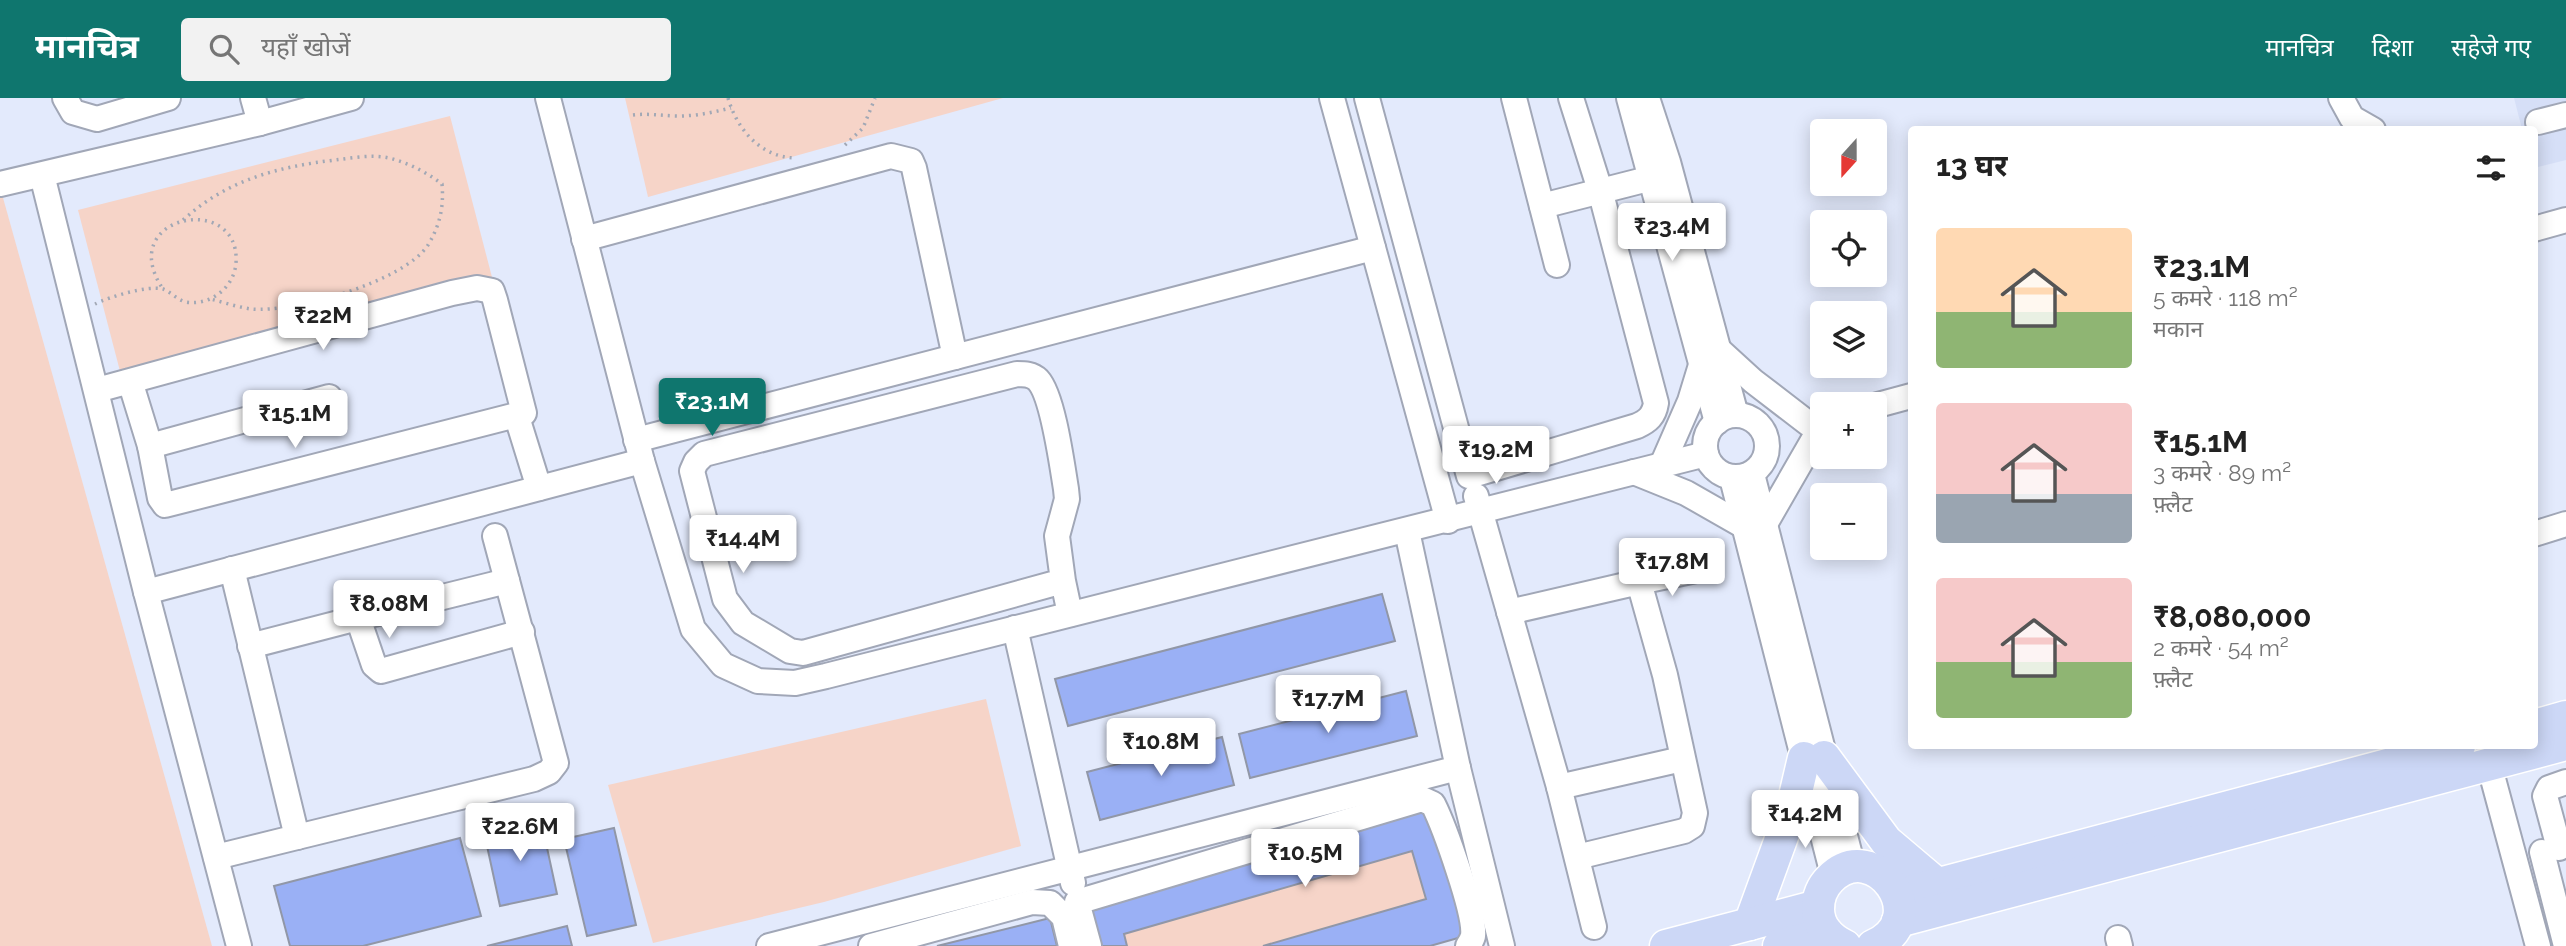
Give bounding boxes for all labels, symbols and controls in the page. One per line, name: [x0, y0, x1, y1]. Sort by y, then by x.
search box: [181, 18, 671, 81]
text: मानचित्र: [35, 27, 139, 66]
icon: search: [205, 30, 243, 68]
text: यहाँ खोजें: [261, 32, 351, 62]
text: मानचित्र: [2265, 33, 2334, 62]
text: दिशा: [2372, 33, 2413, 62]
text: सहेजे गए: [2451, 33, 2531, 62]
north arrow: [1810, 119, 1886, 196]
map controls: [1810, 119, 1887, 560]
text: 13 घर: [1936, 148, 2007, 183]
icon: filters: [2472, 149, 2510, 187]
pin: ₹23.4M: [1615, 204, 1729, 263]
button: locate: [1810, 210, 1887, 287]
text: ₹23.4M: [1634, 212, 1710, 239]
text: ₹23.1M: [2153, 249, 2250, 284]
icon: home: [1992, 256, 2076, 340]
text: 5 कमरे · 118 m²: [2153, 284, 2298, 311]
pin: ₹22M: [282, 292, 364, 352]
text: ₹22M: [294, 301, 352, 328]
button: layers: [1810, 301, 1887, 378]
text: मकान: [2153, 315, 2203, 342]
pin: ₹23.1M: [655, 378, 769, 438]
text: ₹23.1M: [675, 387, 749, 414]
pin: ₹15.1M: [238, 390, 352, 450]
button: +: [1810, 392, 1887, 469]
text: ₹15.1M: [259, 399, 331, 426]
text: ₹15.1M: [2153, 424, 2248, 459]
pin: ₹19.2M: [1439, 426, 1553, 486]
icon: home: [1992, 431, 2076, 515]
text: ₹19.2M: [1458, 435, 1534, 462]
text: 3 कमरे · 89 m²: [2153, 459, 2291, 486]
button: −: [1810, 483, 1887, 560]
text: फ़्लैट: [2153, 490, 2193, 517]
pin: ₹14.4M: [686, 516, 800, 575]
text: ₹14.4M: [705, 524, 781, 551]
pin: ₹17.8M: [1615, 538, 1729, 598]
text: ₹17.8M: [1635, 547, 1709, 574]
pin: ₹8.08M: [332, 580, 446, 640]
text: ₹8.08M: [349, 589, 429, 616]
text: ₹8,080,000: [2153, 599, 2311, 634]
icon: home: [1992, 606, 2076, 690]
text: 2 कमरे · 54 m²: [2153, 634, 2289, 661]
text: फ़्लैट: [2153, 665, 2193, 692]
pin: ₹17.7M: [1271, 676, 1385, 735]
text: ₹17.7M: [1292, 684, 1364, 711]
pin: ₹10.8M: [1104, 718, 1218, 778]
text: ₹10.8M: [1123, 727, 1199, 754]
pin: ₹14.2M: [1748, 790, 1862, 850]
text: ₹14.2M: [1768, 799, 1842, 826]
pin: ₹22.6M: [463, 804, 577, 863]
text: ₹22.6M: [481, 812, 559, 839]
pin: ₹10.5M: [1248, 830, 1362, 889]
text: ₹10.5M: [1267, 838, 1343, 865]

